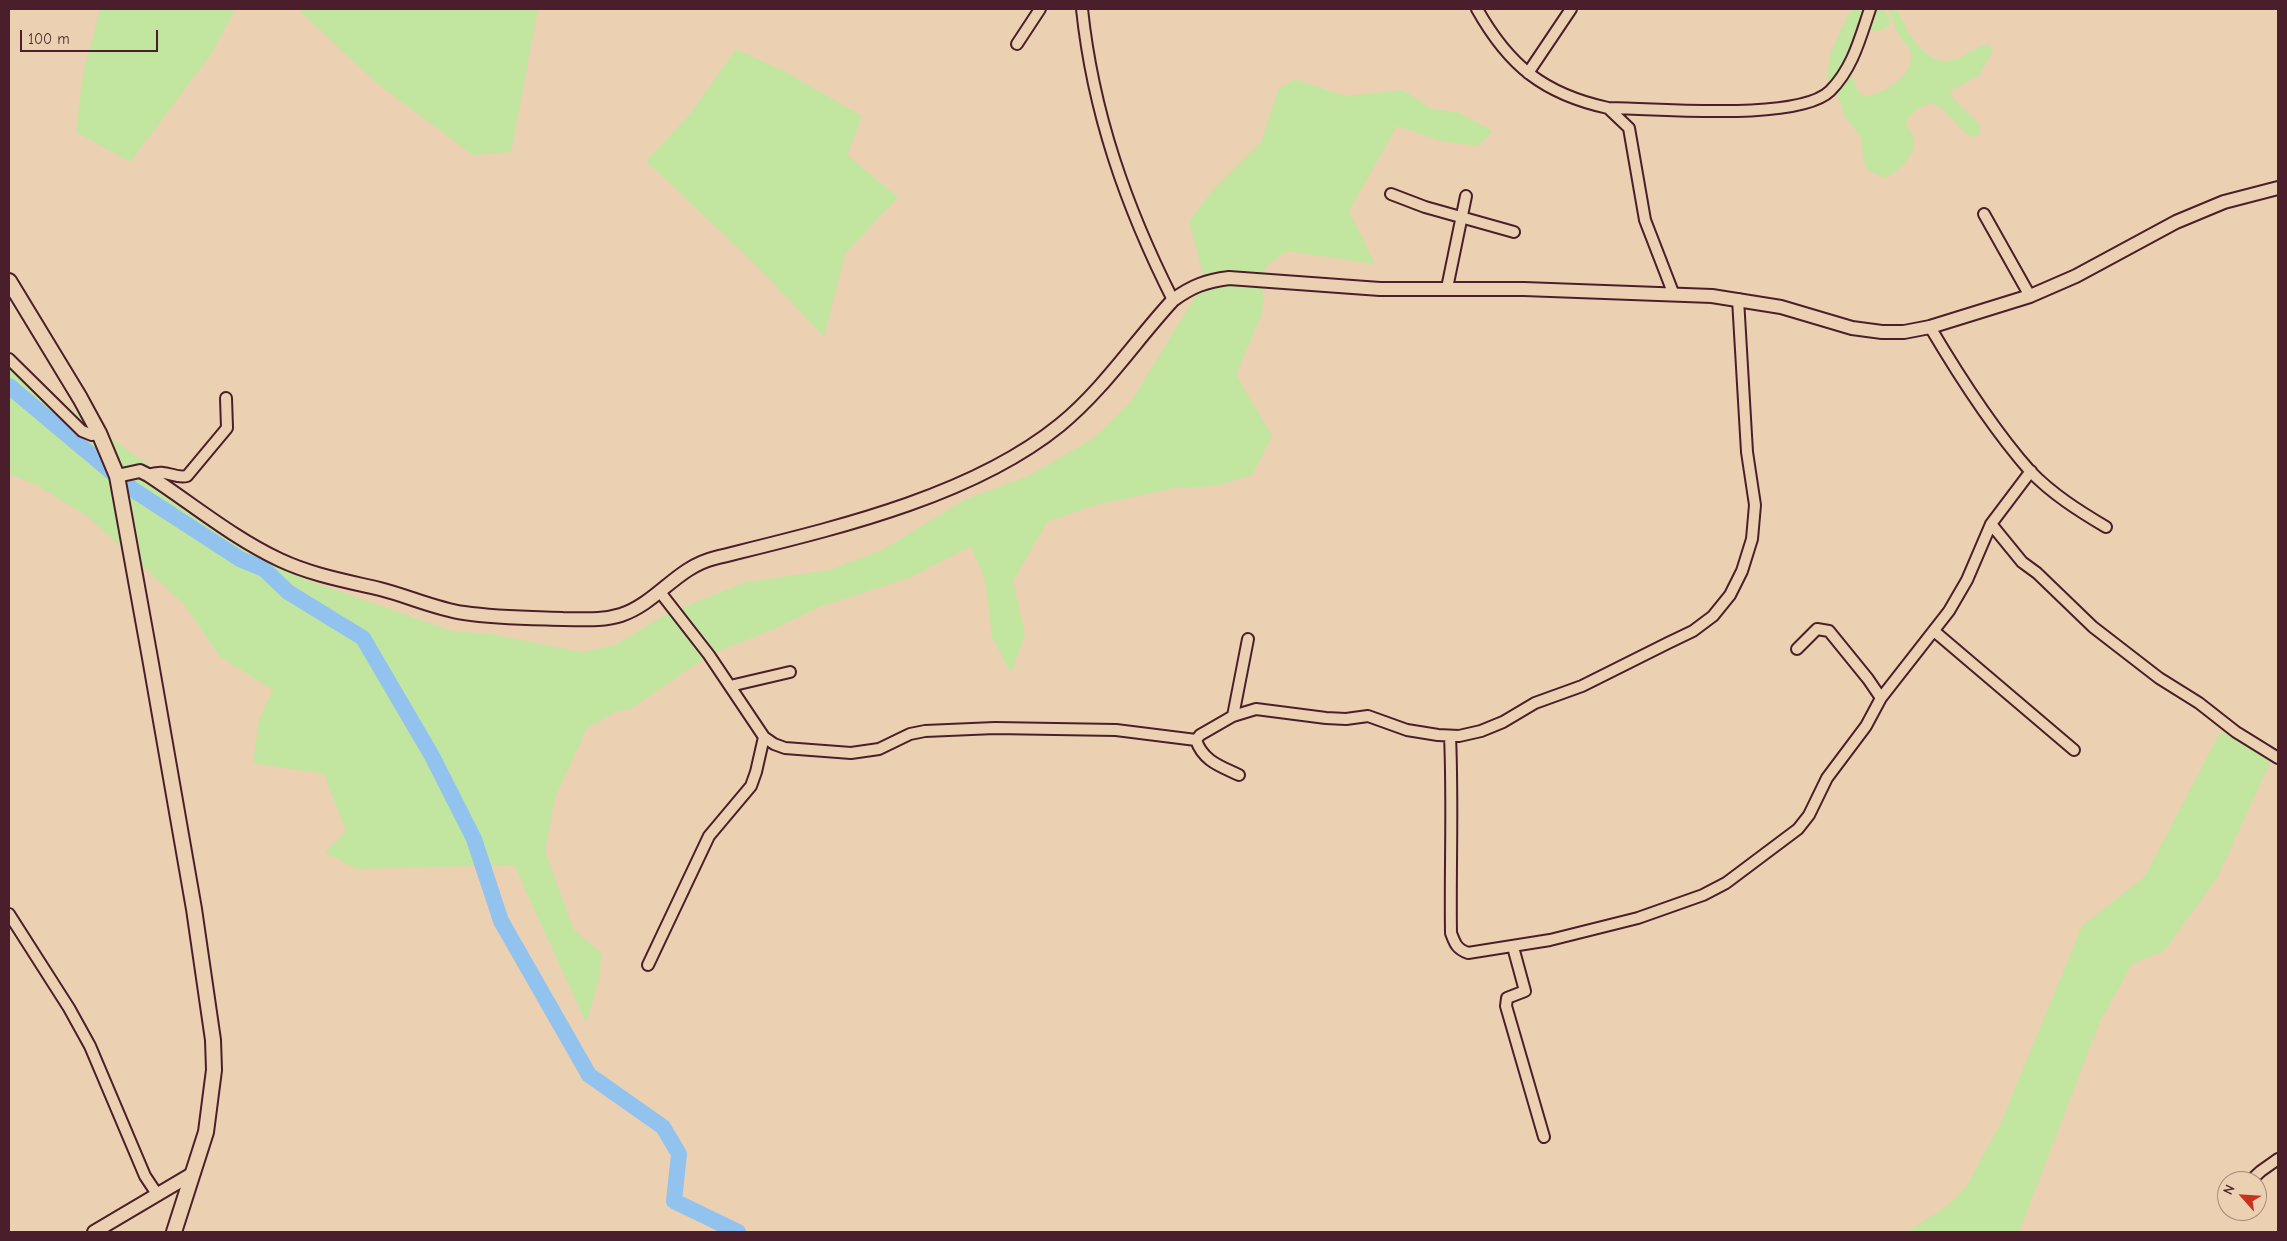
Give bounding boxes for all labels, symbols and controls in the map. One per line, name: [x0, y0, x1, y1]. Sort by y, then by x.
scale bar: [22, 20, 160, 52]
text: 100 m: [28, 30, 70, 48]
north arrow: [2217, 1171, 2267, 1221]
text: N: [2219, 1182, 2239, 1197]

